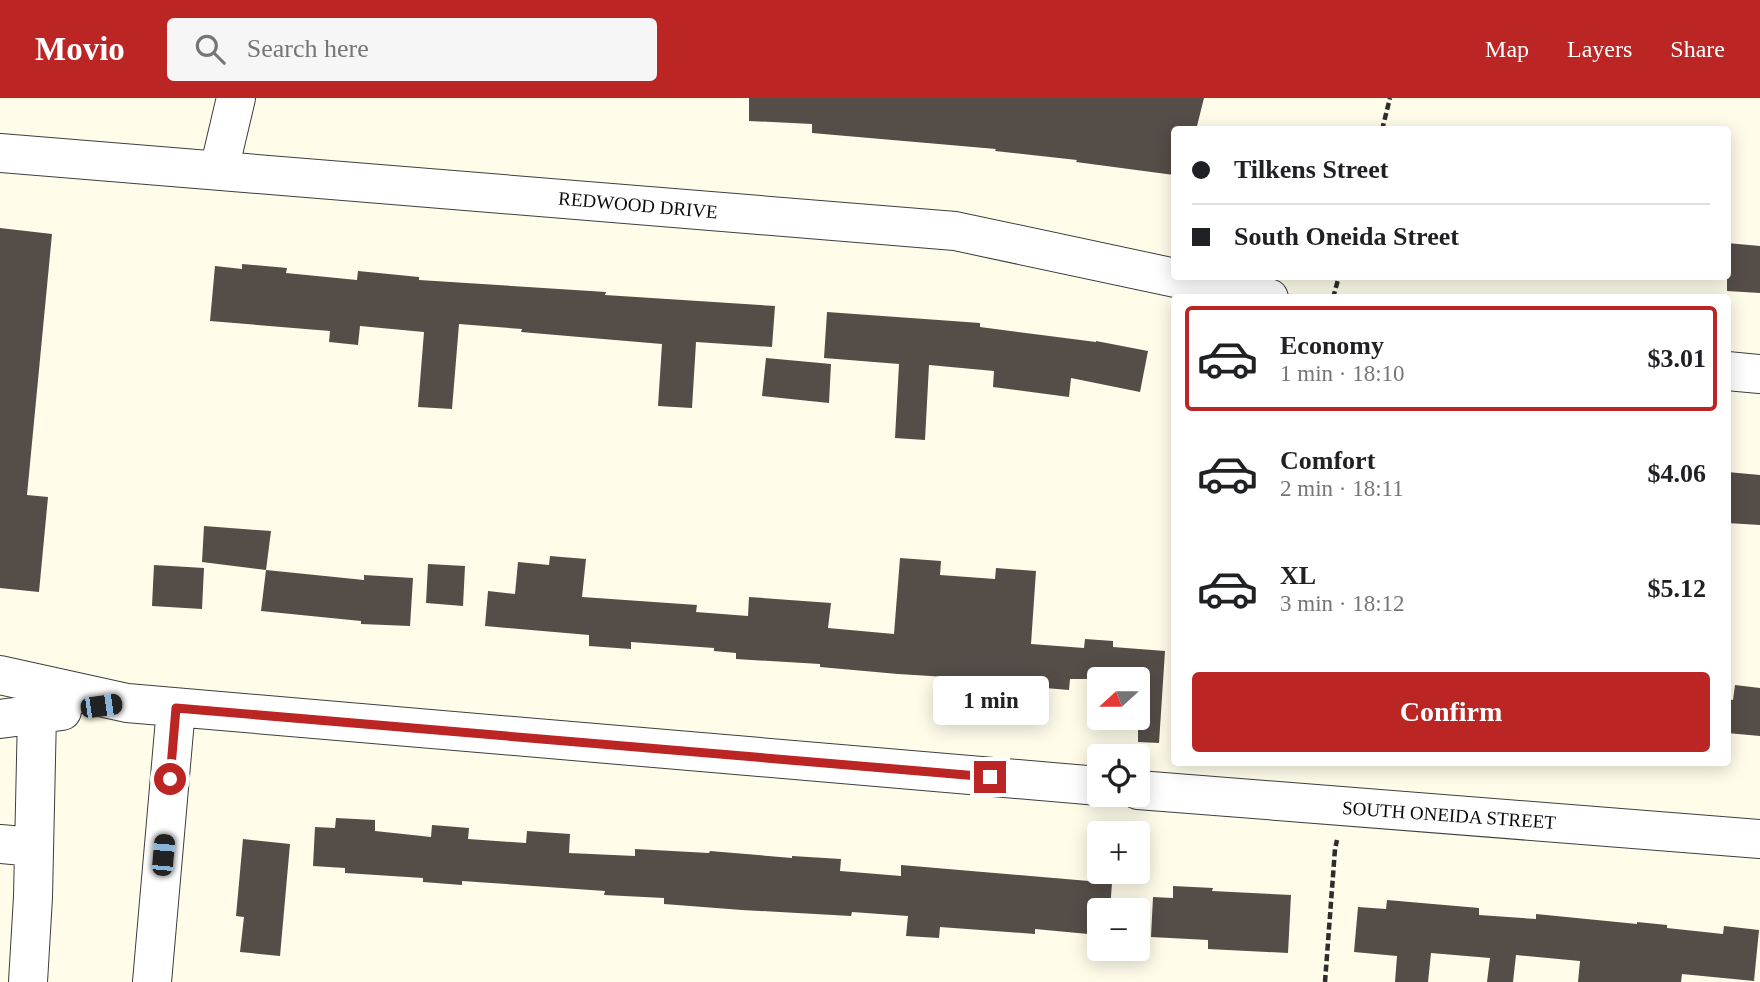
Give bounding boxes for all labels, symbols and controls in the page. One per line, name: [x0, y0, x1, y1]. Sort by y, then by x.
search box: [167, 18, 657, 81]
icon: search: [191, 30, 229, 68]
text: Movio: [35, 31, 125, 67]
text: Search here: [247, 34, 369, 63]
text: Map: [1485, 36, 1529, 62]
text: Layers: [1567, 36, 1632, 62]
text: Share: [1670, 36, 1725, 62]
text: Tilkens Street: [1234, 155, 1388, 184]
street label: REDWOOD DRIVE: [557, 188, 719, 222]
text: South Oneida Street: [1234, 222, 1459, 251]
icon: car: [1196, 327, 1259, 390]
text: Economy: [1280, 331, 1384, 360]
text: $3.01: [1648, 344, 1706, 373]
text: 1 min · 18:10: [1280, 361, 1405, 386]
icon: car: [1196, 442, 1259, 505]
text: Comfort: [1280, 446, 1375, 475]
text: $4.06: [1648, 459, 1706, 488]
text: 2 min · 18:11: [1280, 476, 1404, 501]
icon: car: [1196, 557, 1259, 620]
text: XL: [1280, 561, 1316, 590]
text: $5.12: [1648, 574, 1706, 603]
text: 3 min · 18:12: [1280, 591, 1405, 616]
north arrow: [1087, 667, 1150, 730]
map controls: [1087, 667, 1150, 961]
button: Confirm: [1192, 672, 1710, 752]
callout: 1 min: [932, 676, 1048, 724]
text: 1 min: [963, 688, 1019, 713]
car: [79, 693, 124, 719]
button: locate: [1087, 744, 1150, 807]
route end: [974, 761, 1006, 793]
route start: [154, 763, 186, 795]
street label: SOUTH ONEIDA STREET: [1341, 797, 1557, 833]
button: +: [1087, 821, 1150, 884]
car: [151, 833, 176, 877]
button: −: [1087, 898, 1150, 961]

